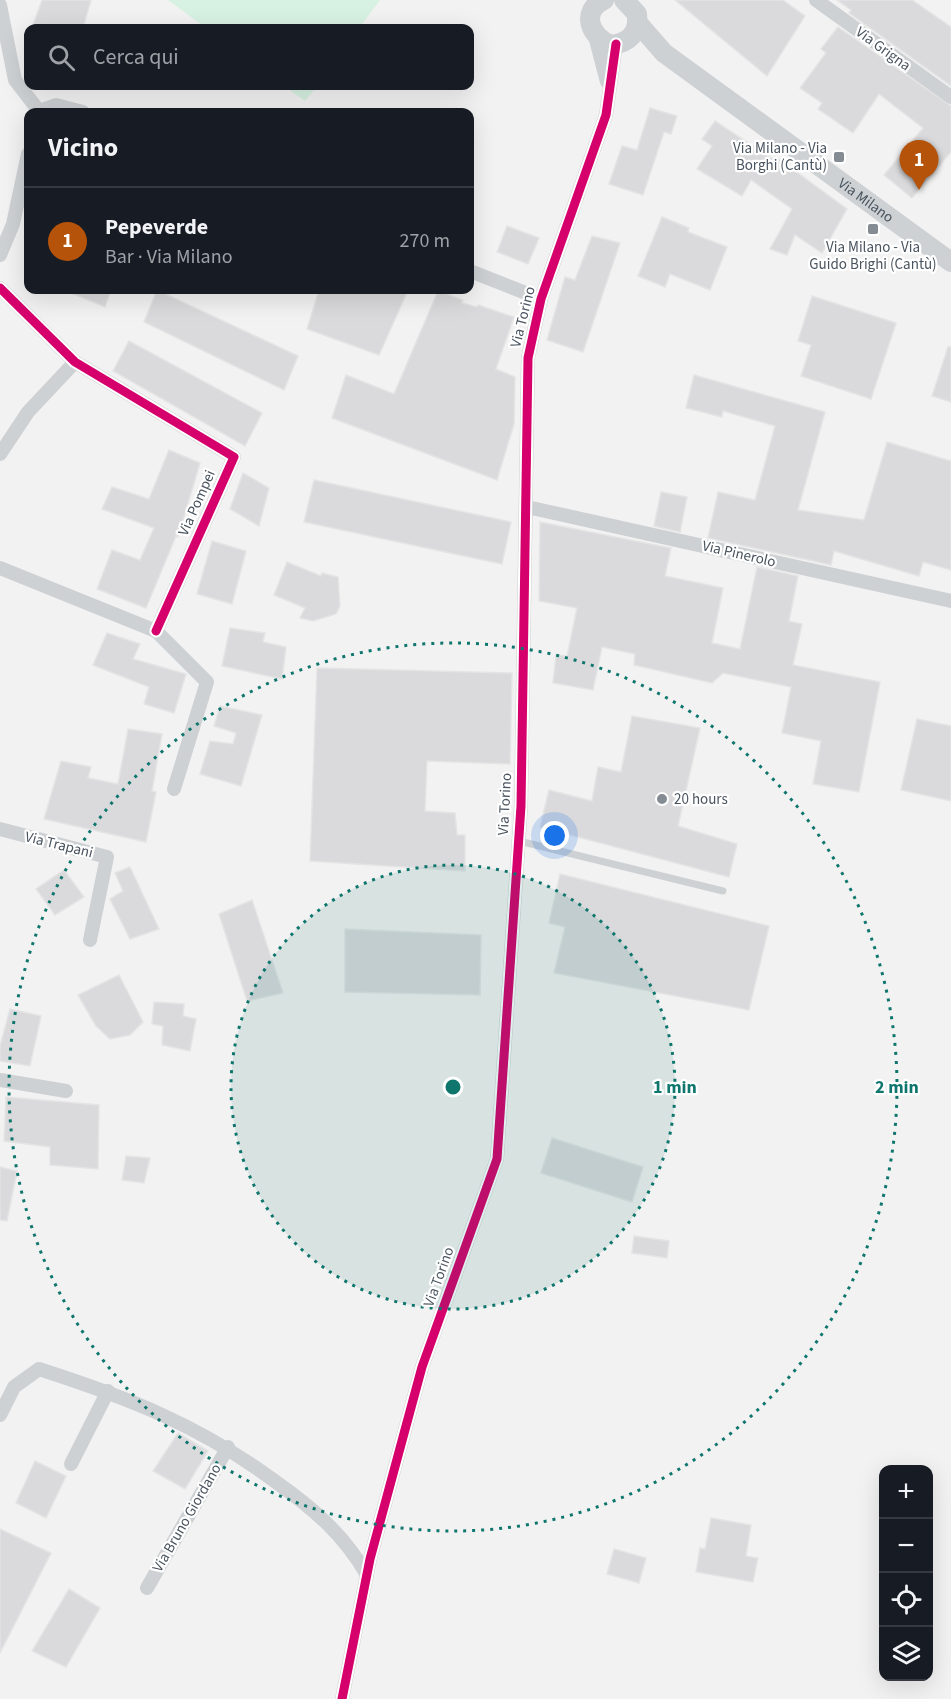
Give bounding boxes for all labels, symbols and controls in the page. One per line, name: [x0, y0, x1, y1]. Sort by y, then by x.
street label: Via Grigna: [851, 22, 915, 76]
search box: [24, 24, 474, 90]
icon: search: [45, 41, 78, 74]
text: Cerca qui: [93, 41, 179, 73]
text: Vicino: [48, 129, 118, 166]
place label: Via Milano - Via Borghi (Cantù): [733, 138, 827, 176]
pin: 1: [900, 140, 938, 190]
marker: Via Milano - Via Borghi (Cantù): [832, 150, 846, 164]
street label: Via Milano: [834, 173, 898, 228]
text: Pepeverde: [105, 211, 208, 243]
marker: Via Milano - Via Guido Brighi (Cantù): [866, 222, 880, 236]
text: 1: [62, 227, 73, 255]
text: 270 m: [400, 227, 450, 255]
place label: Via Milano - Via Guido Brighi (Cantù): [809, 237, 937, 275]
text: Bar · Via Milano: [105, 243, 232, 271]
street label: Via Torino: [505, 284, 541, 350]
street label: Via Pompei: [173, 467, 221, 539]
street label: Via Pinerolo: [700, 535, 778, 573]
street label: Via Torino: [493, 772, 517, 836]
place label: 20 hours: [674, 789, 728, 810]
marker: 20 hours: [655, 792, 669, 806]
your location: [540, 821, 569, 850]
street label: Via Trapani: [23, 826, 95, 864]
text: 1 min: [653, 1075, 697, 1100]
text: 2 min: [875, 1075, 919, 1100]
centre of rings: [443, 1077, 463, 1097]
street label: Via Torino: [418, 1244, 460, 1310]
street label: Via Bruno Giordano: [147, 1460, 227, 1576]
map controls: [879, 1465, 933, 1681]
button: +: [879, 1465, 933, 1519]
button: −: [879, 1519, 933, 1573]
button: locate: [879, 1573, 933, 1627]
button: layers: [879, 1627, 933, 1681]

